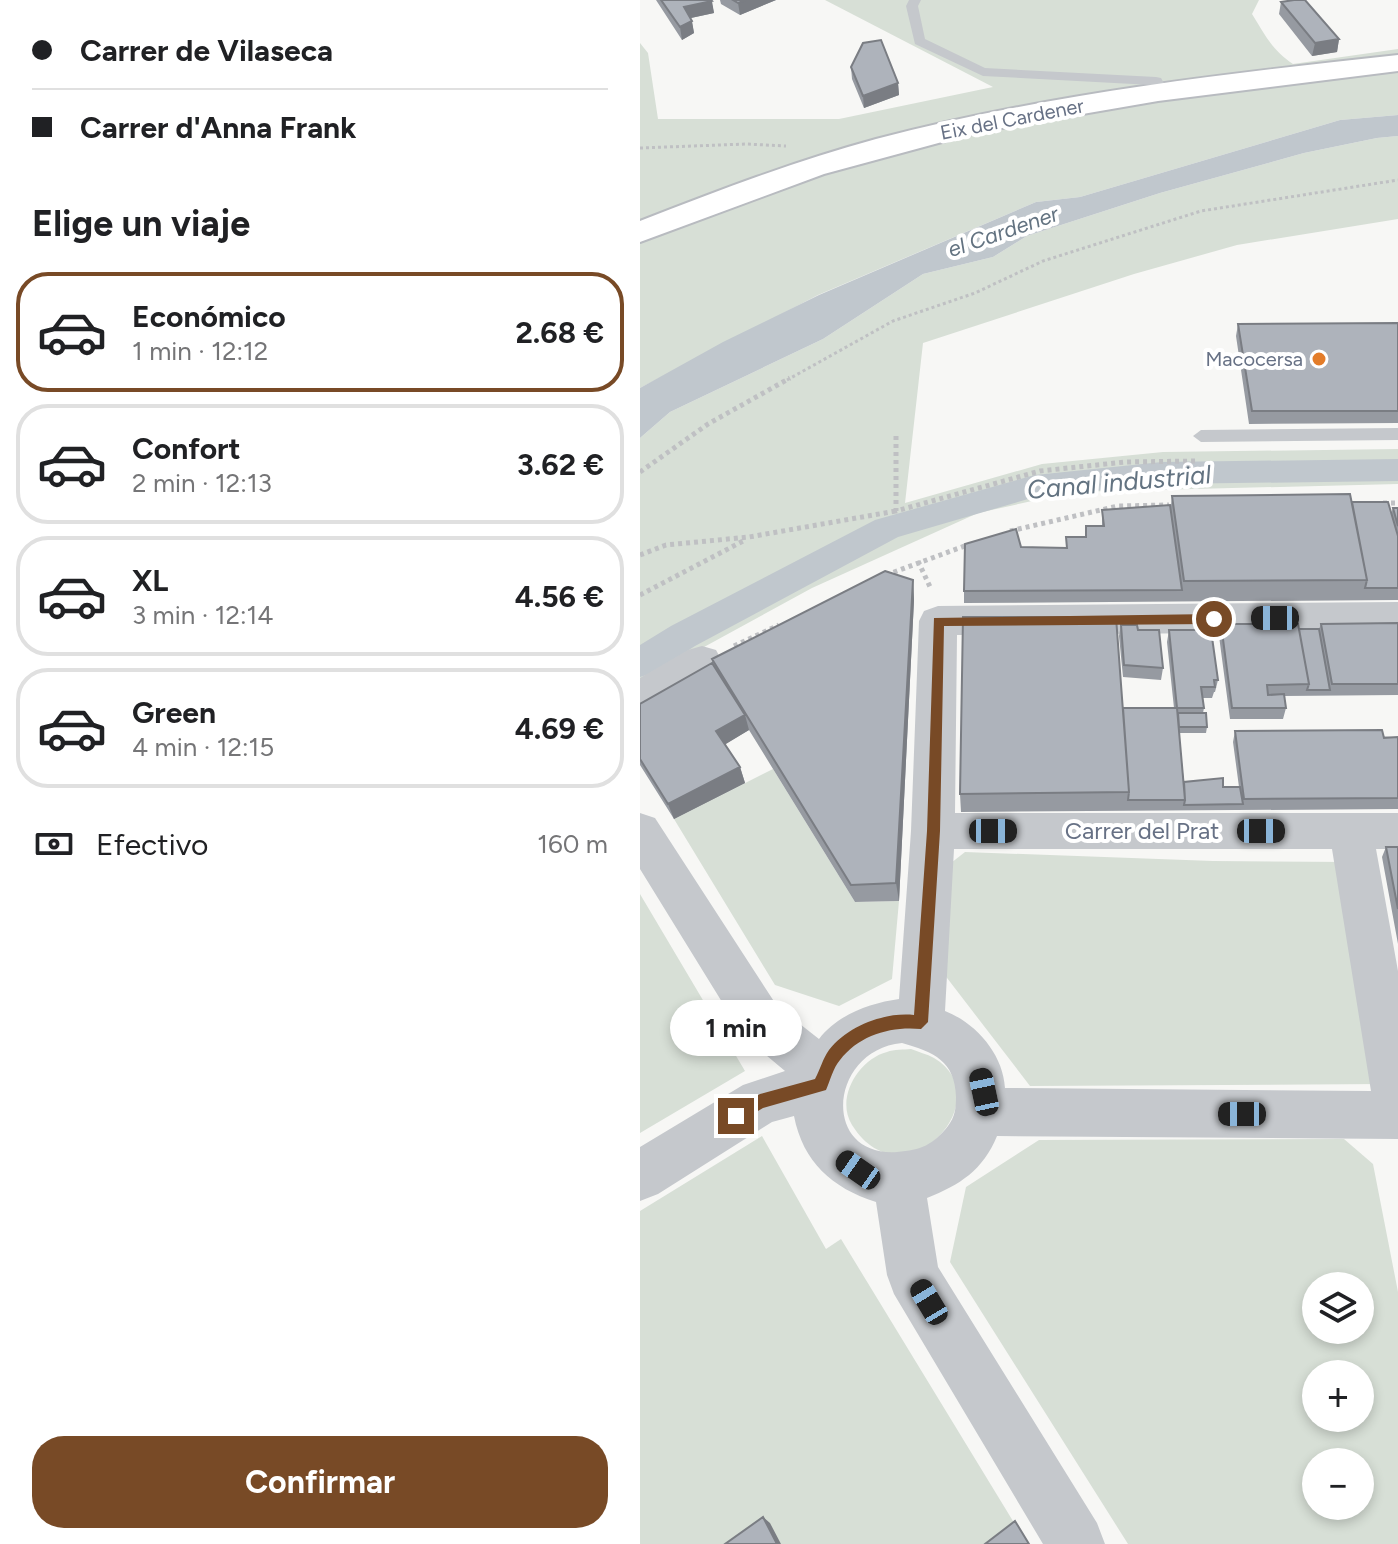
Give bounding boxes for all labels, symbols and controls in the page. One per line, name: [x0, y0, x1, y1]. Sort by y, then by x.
text: Carrer de Vilaseca: [80, 32, 333, 69]
street label: Eix del Cardener: [938, 93, 1086, 145]
text: Carrer d'Anna Frank: [80, 109, 356, 146]
water label: el Cardener: [944, 199, 1064, 263]
text: Elige un viaje: [32, 202, 250, 245]
icon: car: [36, 296, 108, 368]
text: Económico: [132, 298, 286, 335]
text: 2.68 €: [515, 314, 604, 351]
text: 1 min · 12:12: [132, 335, 268, 367]
place label: Macocersa: [1205, 347, 1303, 371]
marker: Macocersa: [1310, 350, 1328, 368]
icon: car: [36, 428, 108, 500]
text: Confort: [132, 430, 241, 467]
text: 3.62 €: [517, 446, 604, 483]
water label: Canal industrial: [1026, 458, 1213, 506]
text: 2 min · 12:13: [132, 467, 272, 499]
icon: car: [36, 560, 108, 632]
text: XL: [132, 562, 168, 599]
text: 4.56 €: [515, 578, 604, 615]
text: 3 min · 12:14: [132, 599, 273, 631]
route start: [1196, 601, 1232, 637]
car: [1251, 606, 1299, 630]
icon: car: [36, 692, 108, 764]
text: Green: [132, 694, 216, 731]
text: 4.69 €: [515, 710, 604, 747]
text: 4 min · 12:15: [132, 731, 274, 763]
street label: Carrer del Prat: [1065, 816, 1219, 845]
car: [969, 819, 1017, 843]
car: [1237, 819, 1285, 843]
icon: cash: [32, 822, 76, 866]
text: Efectivo: [96, 826, 208, 863]
text: 160 m: [537, 828, 608, 860]
callout: 1 min: [670, 1000, 802, 1056]
text: 1 min: [705, 1012, 767, 1044]
car: [967, 1066, 1001, 1118]
route end: [718, 1098, 754, 1134]
car: [1218, 1102, 1266, 1126]
car: [831, 1146, 885, 1194]
map controls: [1302, 1272, 1374, 1520]
button: layers: [1302, 1272, 1374, 1344]
car: [906, 1275, 952, 1329]
button: +: [1302, 1360, 1374, 1432]
button: Confirmar: [32, 1436, 608, 1528]
button: −: [1302, 1448, 1374, 1520]

